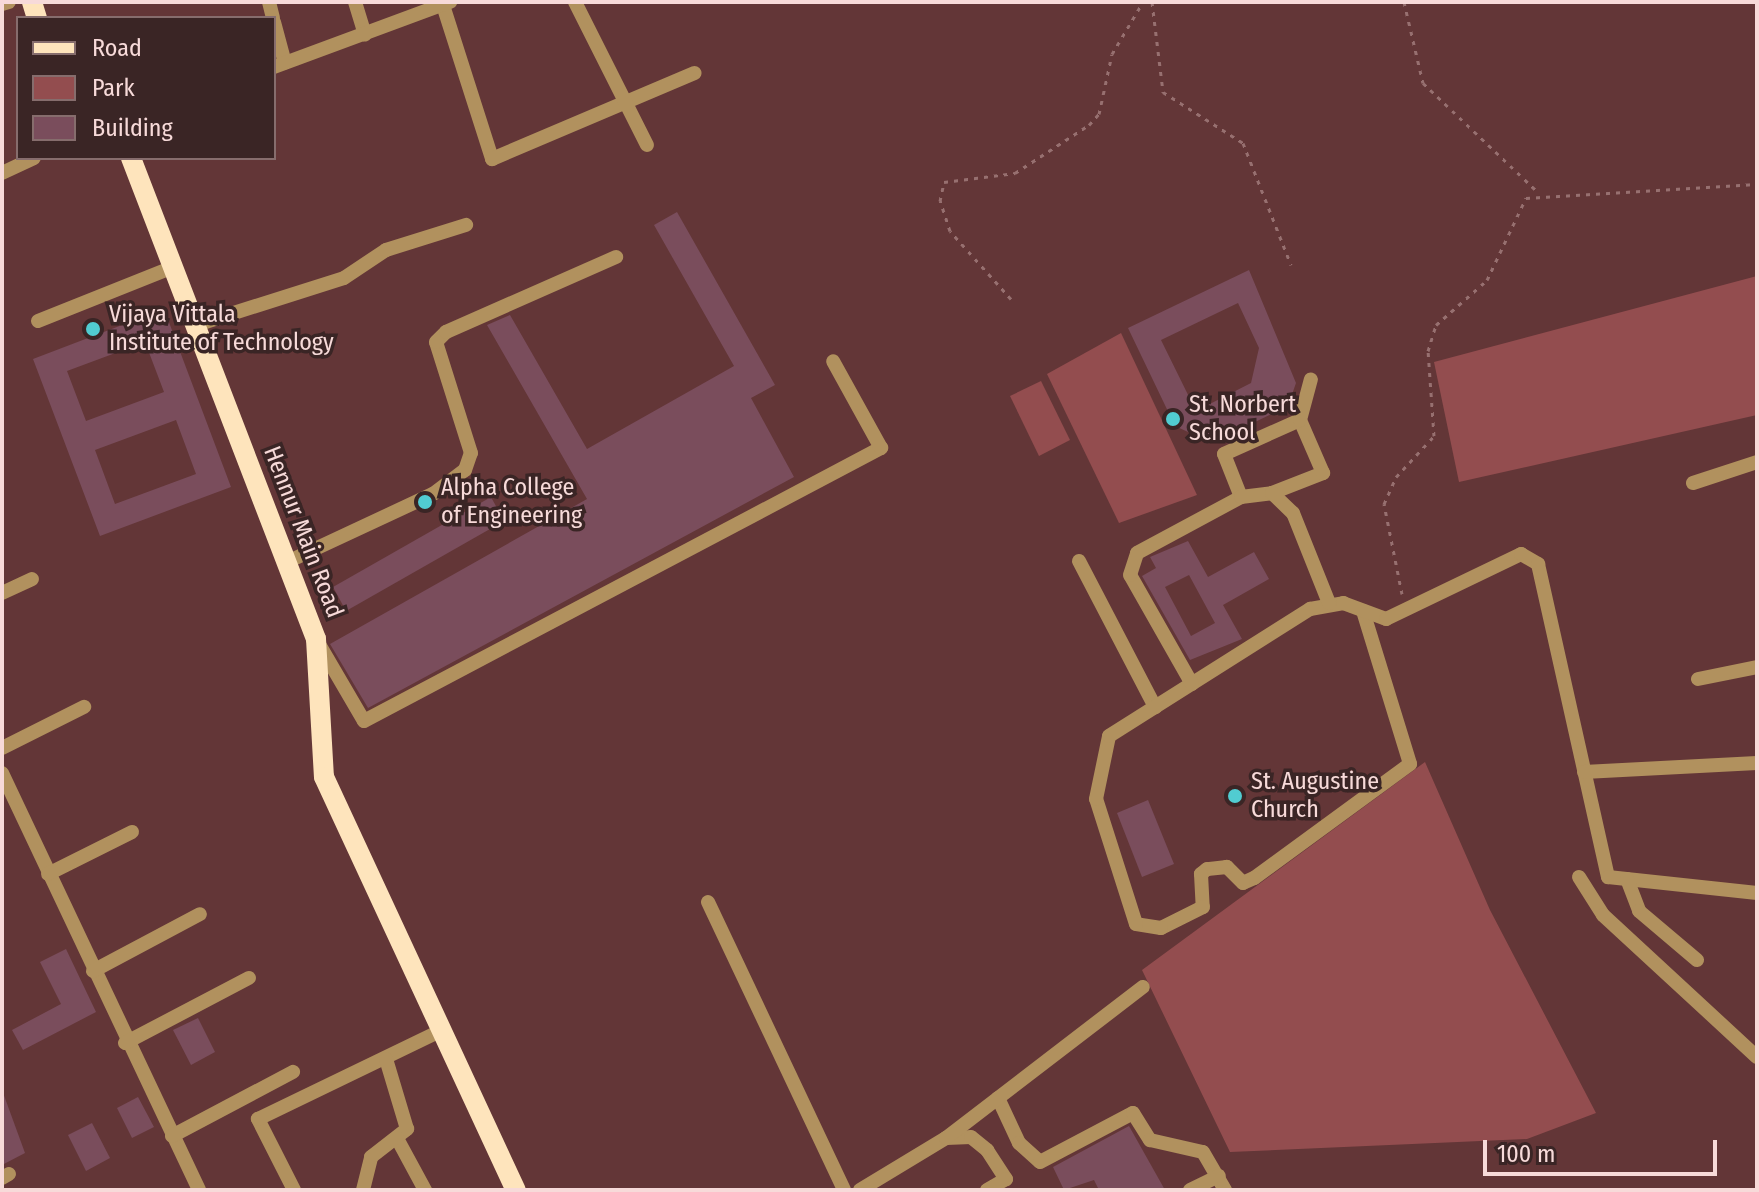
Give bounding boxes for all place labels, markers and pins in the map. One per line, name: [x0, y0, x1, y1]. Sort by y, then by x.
place label: Vijaya Vittala Institute of Technology: [109, 301, 334, 357]
marker: Vijaya Vittala Institute of Technology: [84, 320, 102, 338]
place label: St. Norbert School: [1189, 391, 1296, 447]
marker: St. Norbert School: [1164, 410, 1182, 428]
place label: Alpha College of Engineering: [441, 474, 582, 530]
marker: Alpha College of Engineering: [416, 493, 434, 511]
place label: St. Augustine Church: [1251, 768, 1379, 824]
marker: St. Augustine Church: [1226, 787, 1244, 805]

